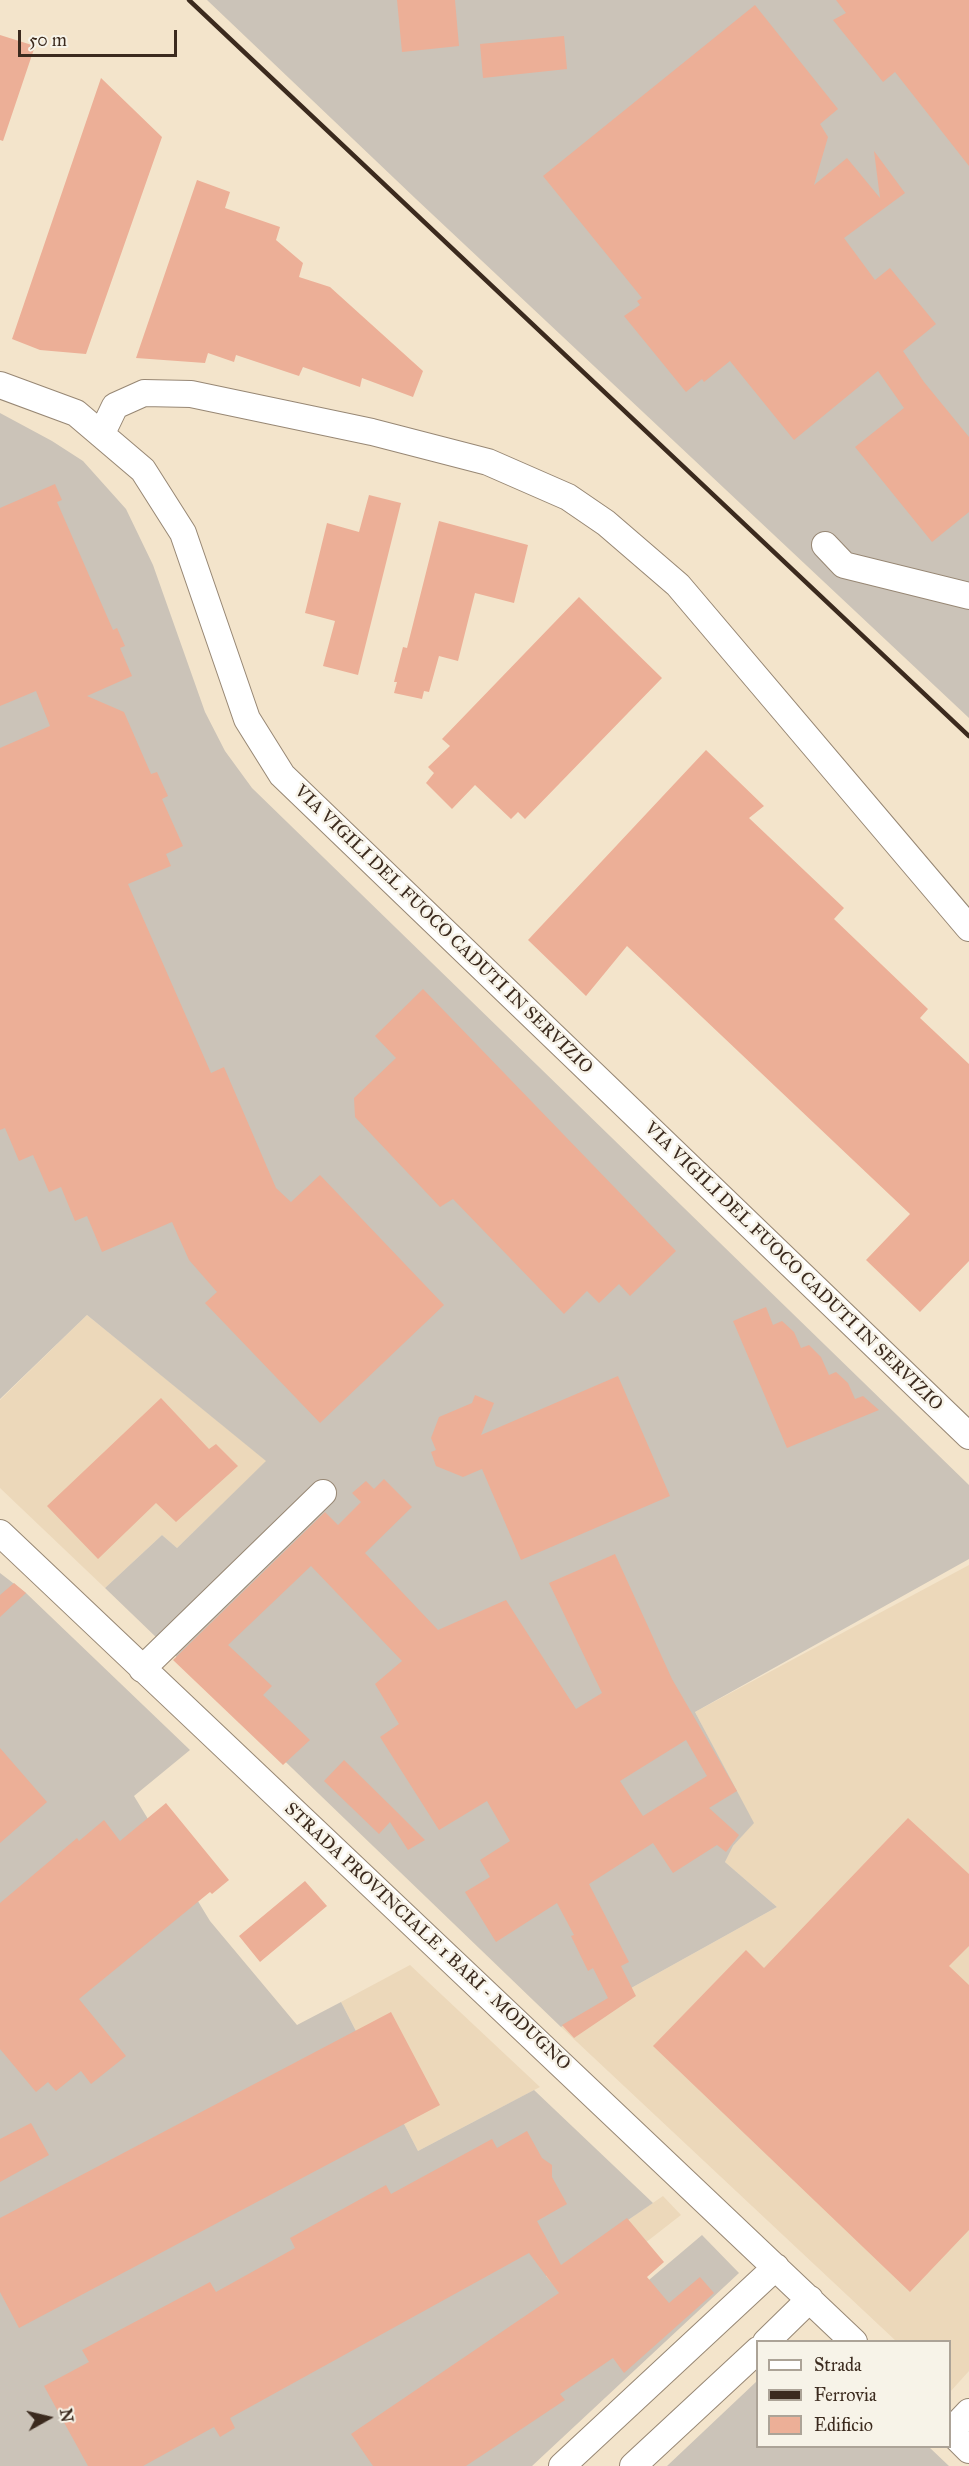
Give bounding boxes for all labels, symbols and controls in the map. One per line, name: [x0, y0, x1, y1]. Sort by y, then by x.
scale bar: [21, 18, 180, 56]
text: 50 m: [29, 29, 67, 51]
street label: VIA VIGILI DEL FUOCO CADUTI IN SERVIZIO: [289, 781, 597, 1079]
street label: VIA VIGILI DEL FUOCO CADUTI IN SERVIZIO: [639, 1118, 947, 1416]
street label: STRADA PROVINCIALE 1 BARI - MODUGNO: [280, 1798, 574, 2076]
legend: [756, 2340, 951, 2448]
text: Strada: [814, 2354, 862, 2376]
text: Ferrovia: [814, 2384, 877, 2406]
north arrow: [18, 2388, 78, 2448]
text: N: [56, 2407, 77, 2423]
text: Edificio: [814, 2414, 873, 2436]

